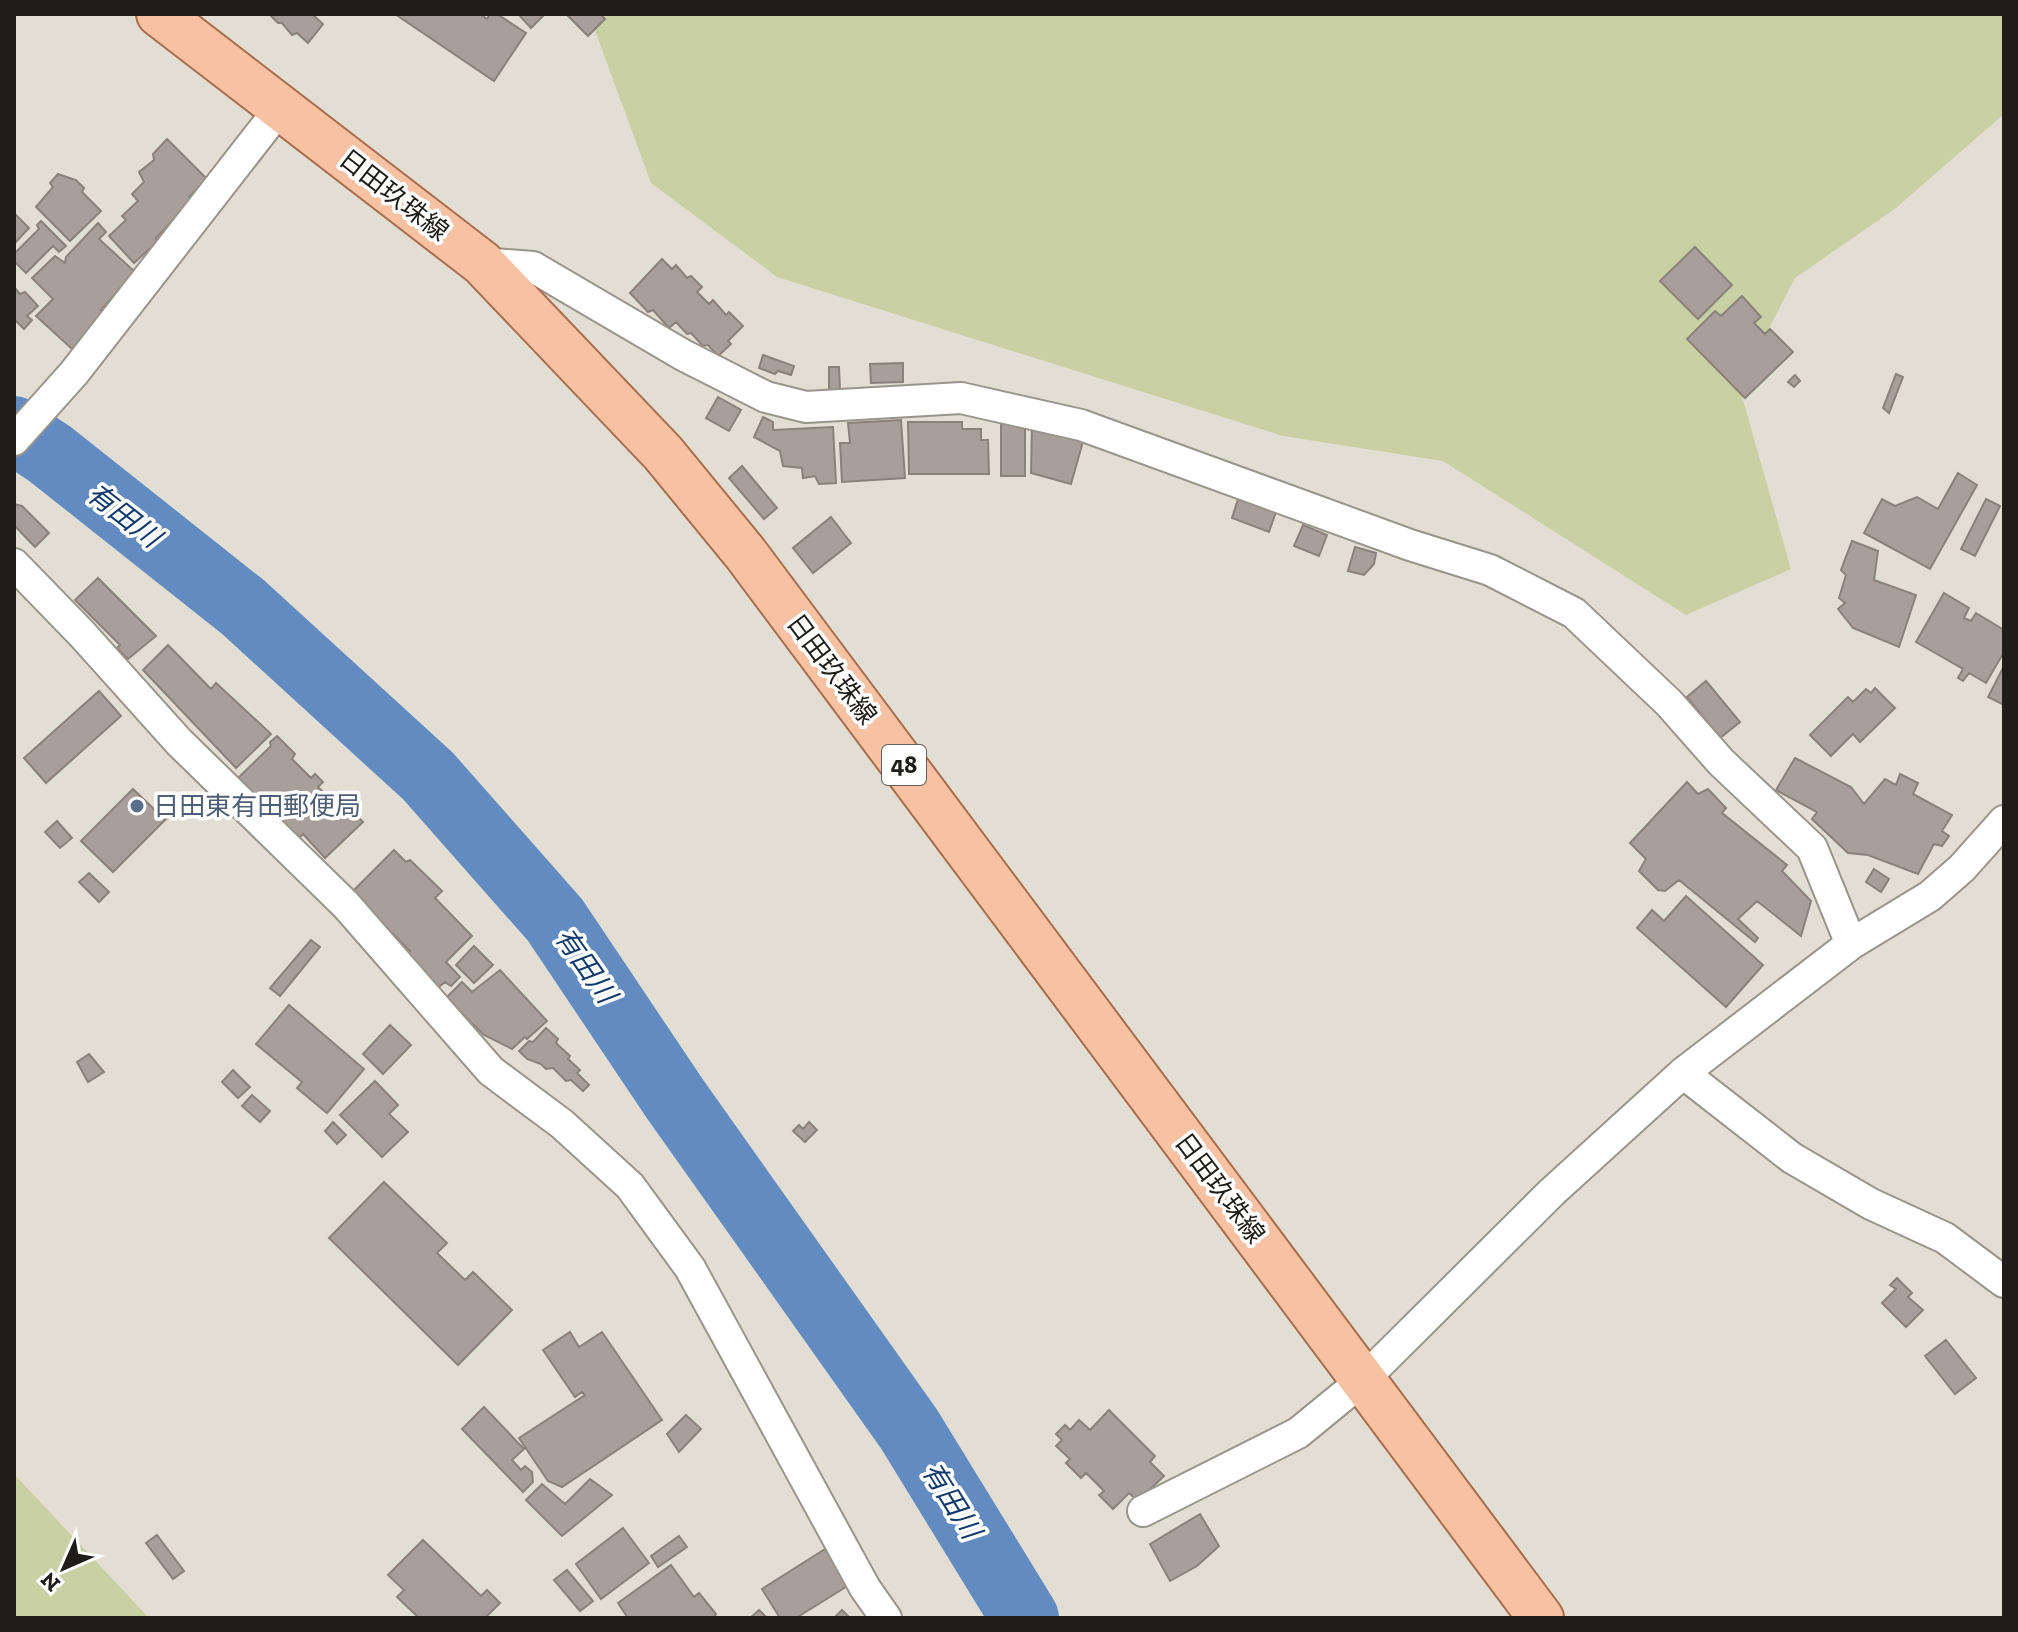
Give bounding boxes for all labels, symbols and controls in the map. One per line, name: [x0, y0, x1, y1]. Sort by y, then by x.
street label: 日田玖珠線: [333, 142, 455, 248]
water label: 有田川: [80, 477, 169, 556]
street label: 日田玖珠線: [780, 607, 884, 731]
road number: 48: [882, 745, 926, 785]
place label: 日田東有田郵便局: [153, 790, 361, 822]
marker: 日田東有田郵便局: [128, 797, 146, 815]
water label: 有田川: [548, 921, 625, 1012]
street label: 日田玖珠線: [1168, 1126, 1272, 1250]
water label: 有田川: [915, 1456, 989, 1547]
north arrow: [24, 1528, 104, 1608]
text: N: [35, 1566, 66, 1597]

